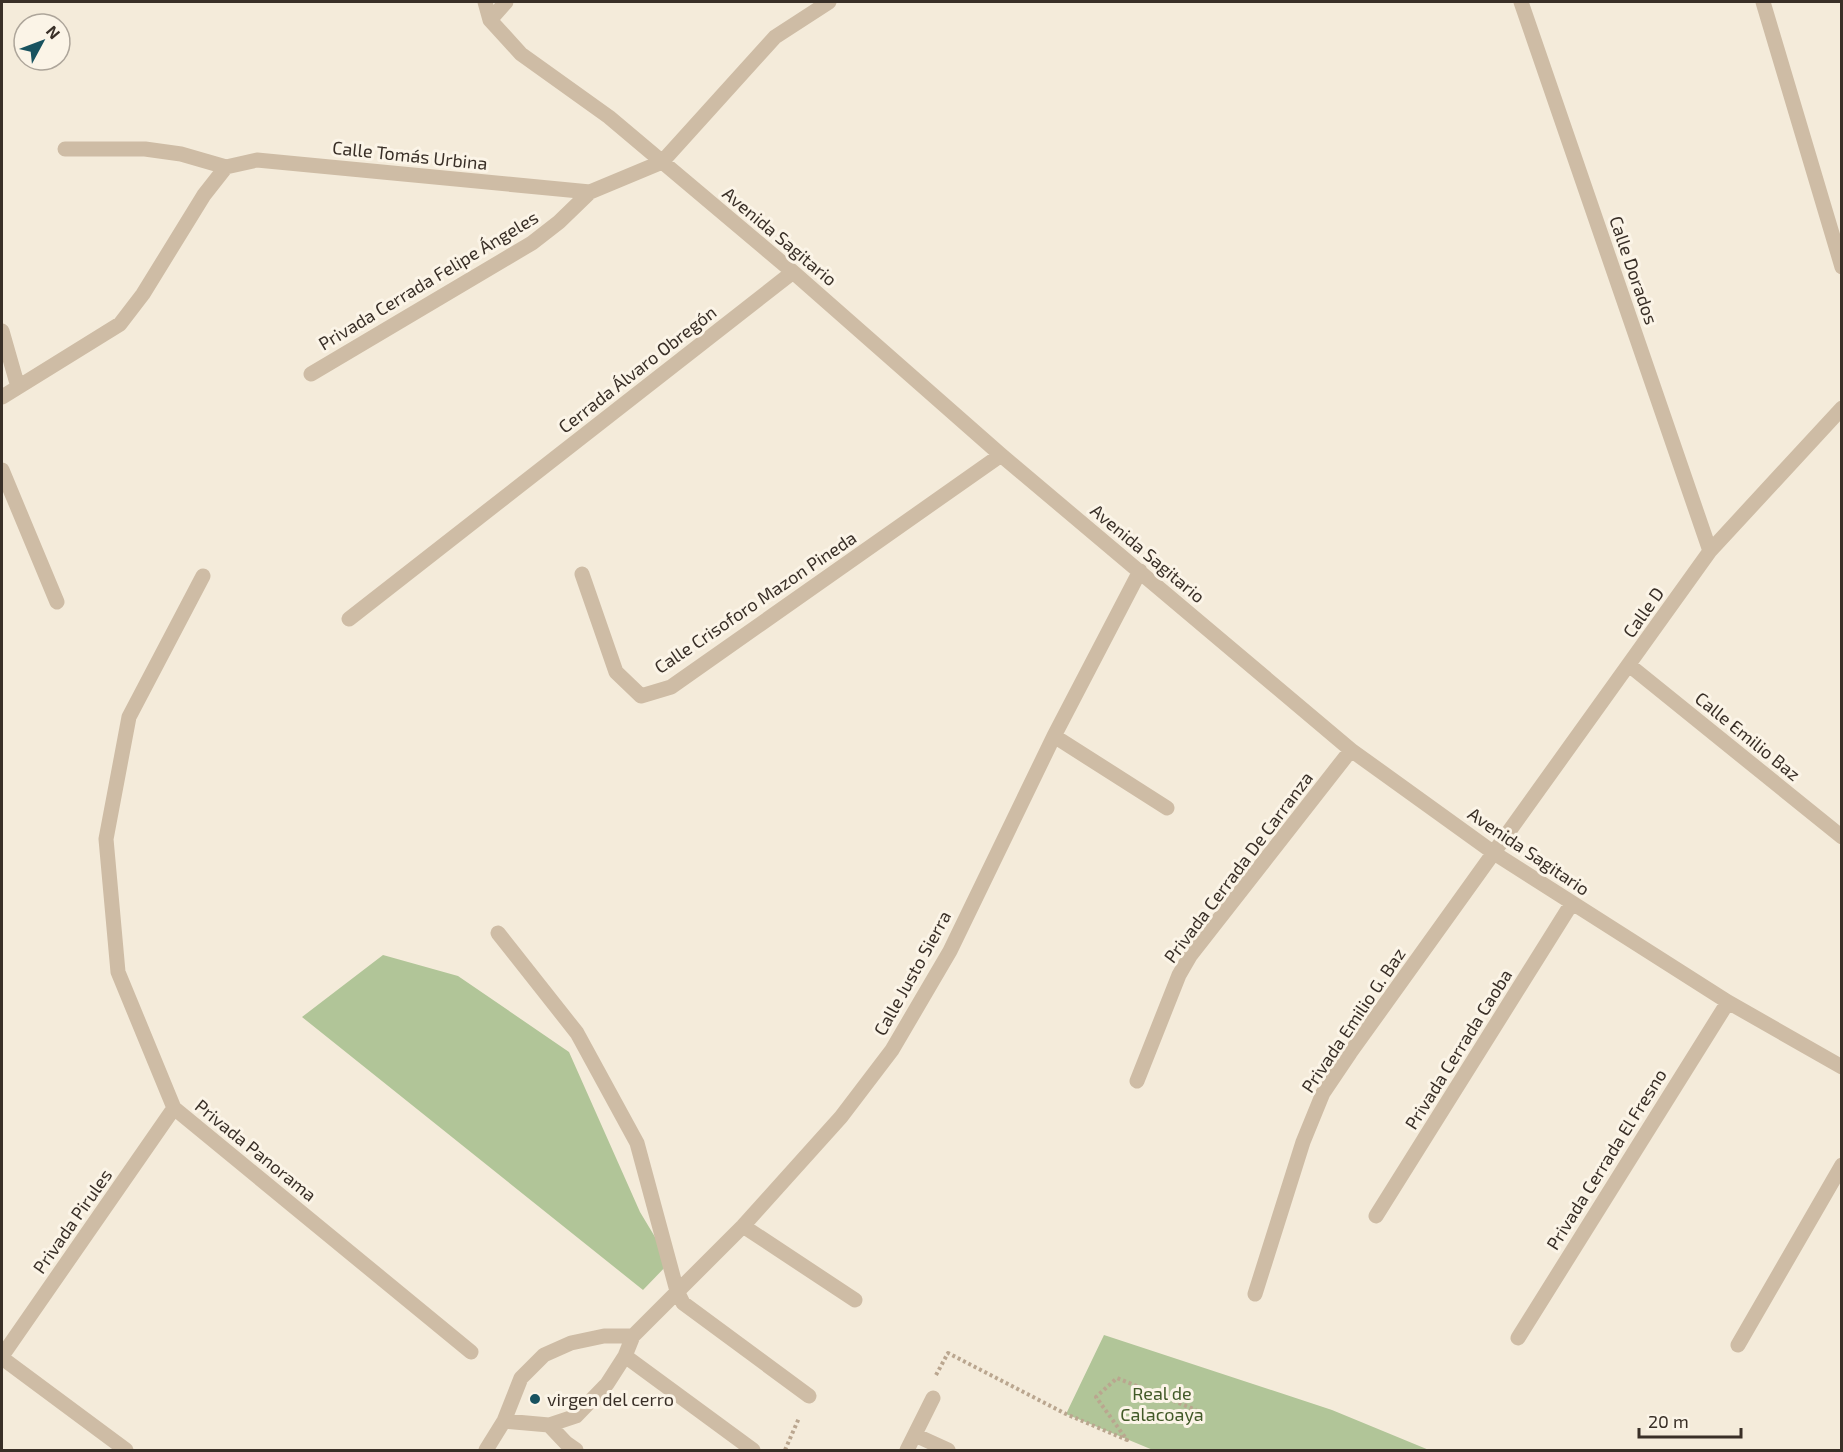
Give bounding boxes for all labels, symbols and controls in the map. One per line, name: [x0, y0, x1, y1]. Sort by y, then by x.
north arrow: [12, 12, 72, 72]
text: N: [43, 21, 65, 42]
street label: Calle Tomás Urbina: [331, 136, 489, 174]
street label: Avenida Sagitario: [718, 182, 842, 290]
street label: Privada Cerrada Felipe Ángeles: [314, 206, 542, 354]
street label: Calle Dorados: [1605, 213, 1663, 327]
street label: Cerrada Álvaro Obregón: [554, 301, 720, 437]
street label: Avenida Sagitario: [1086, 499, 1210, 607]
street label: Calle Crisoforo Mazon Pineda: [650, 526, 860, 678]
street label: Calle D: [1618, 583, 1668, 641]
street label: Calle Emilio Baz: [1691, 687, 1805, 785]
street label: Privada Cerrada De Carranza: [1159, 767, 1317, 967]
street label: Avenida Sagitario: [1464, 802, 1594, 900]
street label: Calle Justo Sierra: [869, 907, 955, 1039]
street label: Privada Emilio G. Baz: [1296, 943, 1410, 1097]
street label: Privada Cerrada Caoba: [1400, 965, 1516, 1133]
street label: Privada Cerrada El Fresno: [1541, 1064, 1671, 1254]
street label: Privada Panorama: [191, 1094, 321, 1206]
street label: Privada Pirules: [28, 1164, 116, 1278]
park label: Real de Calacoaya: [1120, 1382, 1204, 1425]
place label: virgen del cerro: [547, 1388, 674, 1410]
marker: virgen del cerro: [528, 1392, 542, 1406]
scale bar: [1639, 1401, 1741, 1439]
text: 20 m: [1648, 1410, 1689, 1432]

